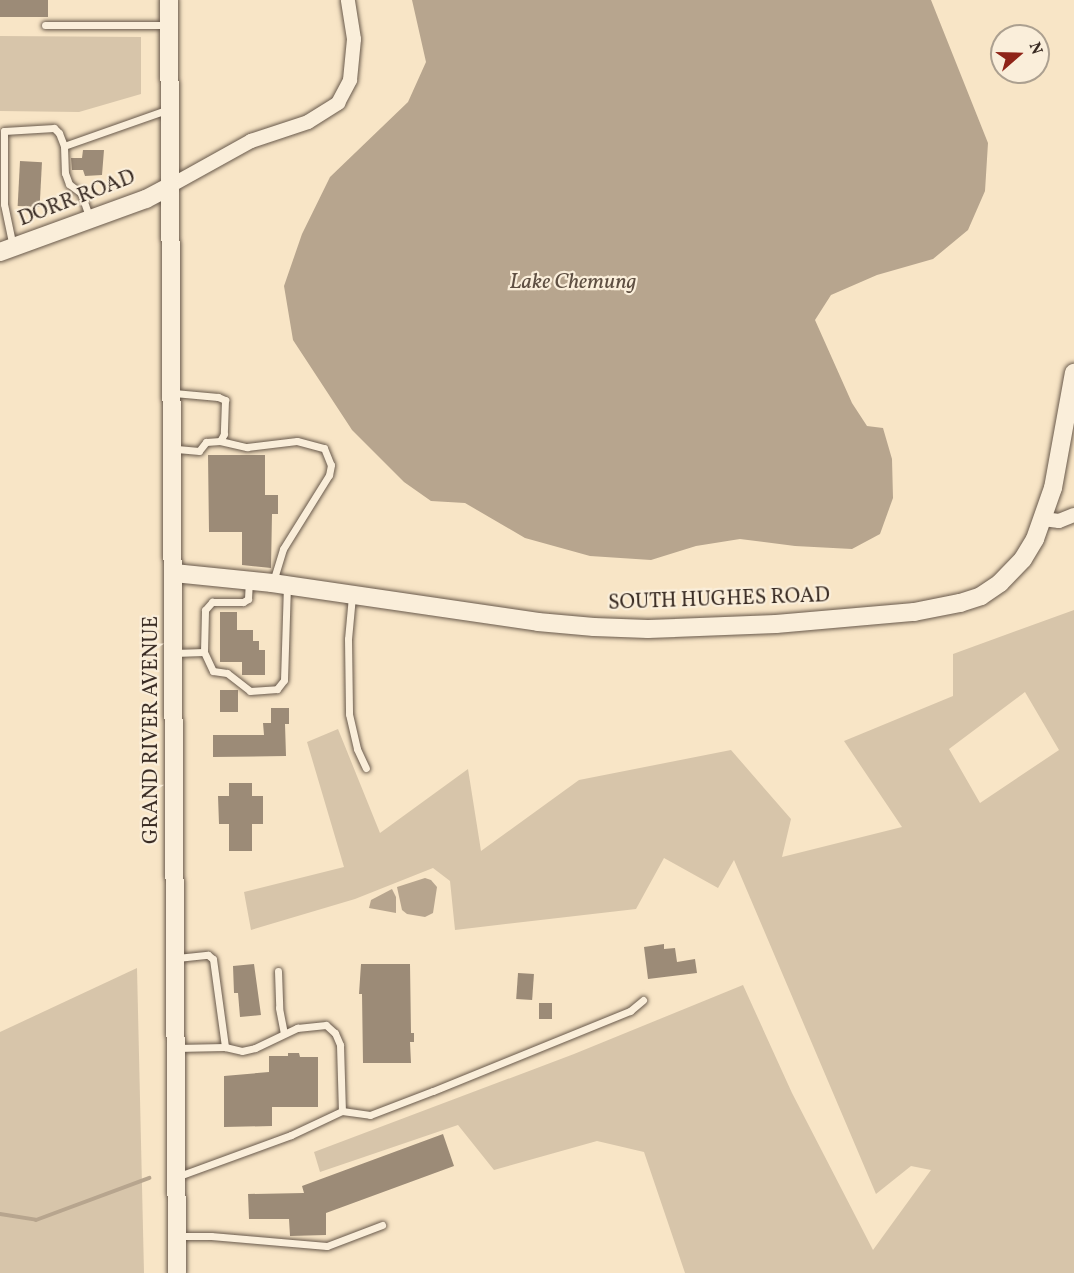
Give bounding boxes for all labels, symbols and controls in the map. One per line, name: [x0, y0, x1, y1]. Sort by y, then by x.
north arrow: [990, 24, 1050, 84]
text: N: [1023, 39, 1047, 58]
street label: DORR ROAD: [15, 165, 139, 233]
water label: Lake Chemung: [510, 270, 636, 296]
street label: SOUTH HUGHES ROAD: [608, 584, 830, 616]
street label: GRAND RIVER AVENUE: [139, 616, 165, 844]

